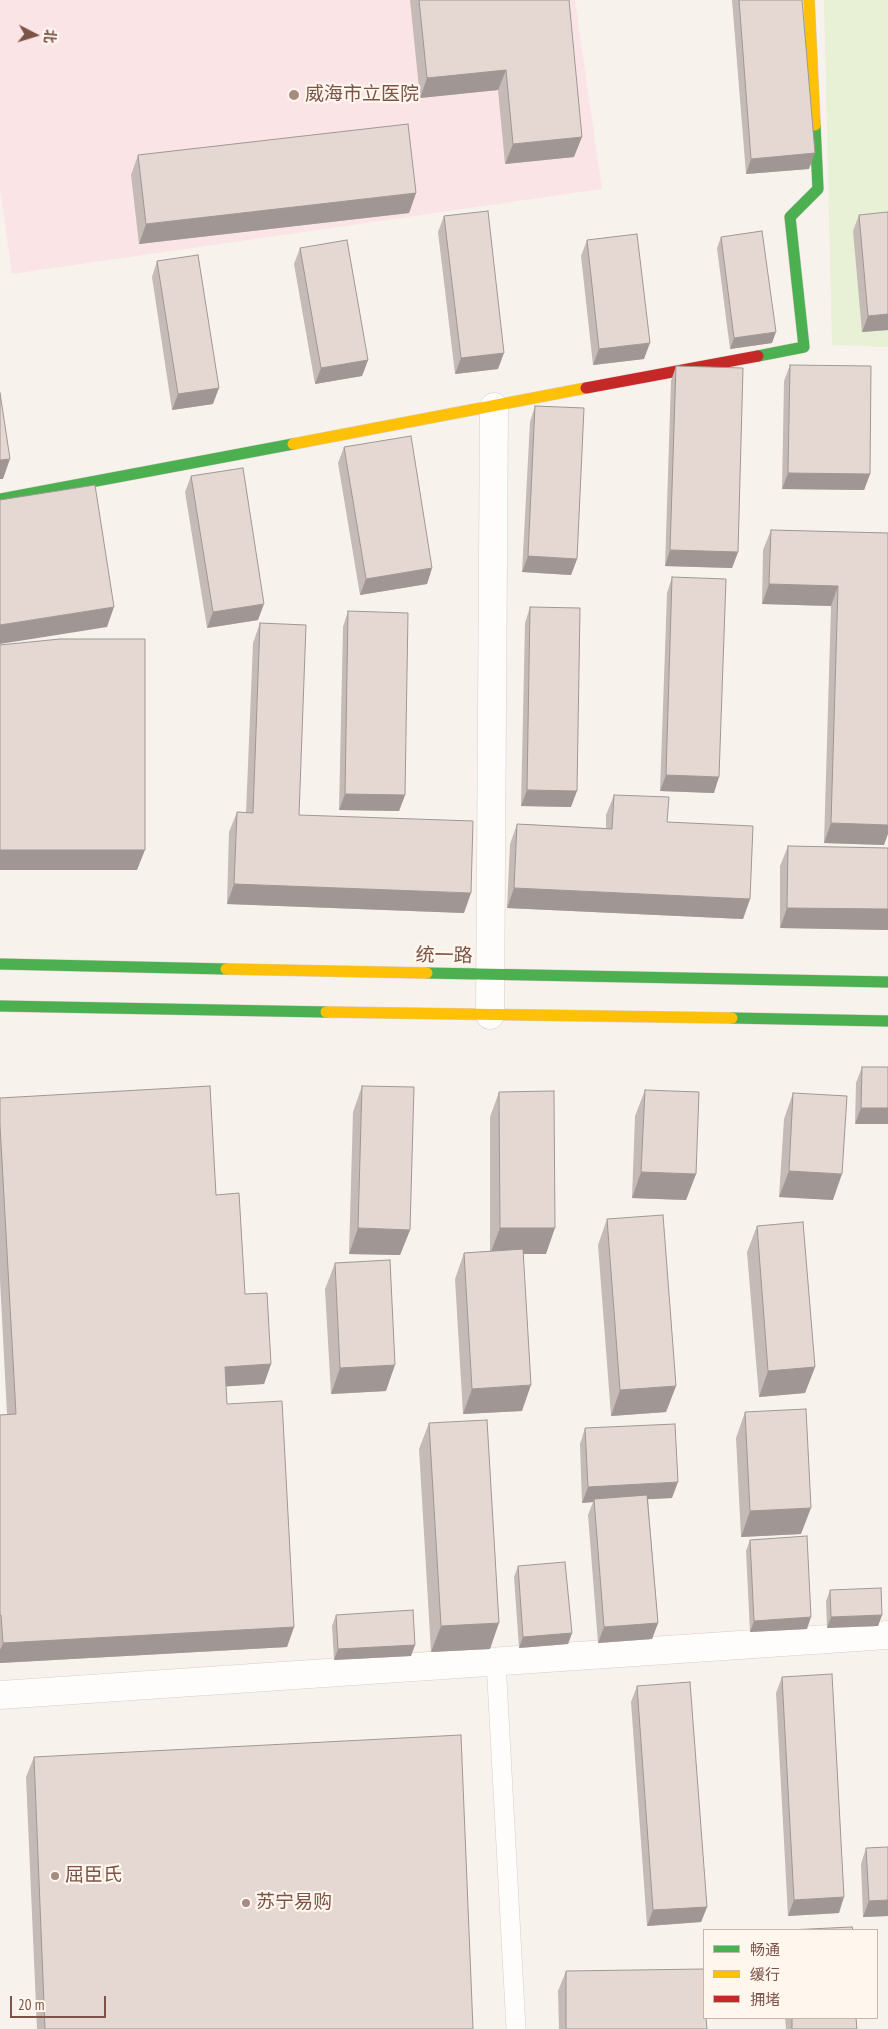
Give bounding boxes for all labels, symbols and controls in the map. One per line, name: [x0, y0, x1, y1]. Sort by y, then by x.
north arrow: [10, 10, 60, 60]
text: 北: [40, 29, 60, 44]
place label: 威海市立医院: [305, 84, 419, 106]
marker: 威海市立医院: [287, 88, 301, 102]
street label: 统一路: [415, 944, 473, 968]
place label: 屈臣氏: [65, 1865, 122, 1887]
marker: 屈臣氏: [49, 1870, 61, 1882]
place label: 苏宁易购: [256, 1892, 332, 1914]
marker: 苏宁易购: [240, 1897, 252, 1909]
legend: [703, 1929, 878, 2019]
text: 畅通: [750, 1940, 780, 1959]
text: 缓行: [750, 1965, 780, 1984]
scale bar: [12, 1986, 109, 2018]
text: 拥堵: [750, 1990, 780, 2009]
text: 20 m: [18, 1995, 44, 2014]

